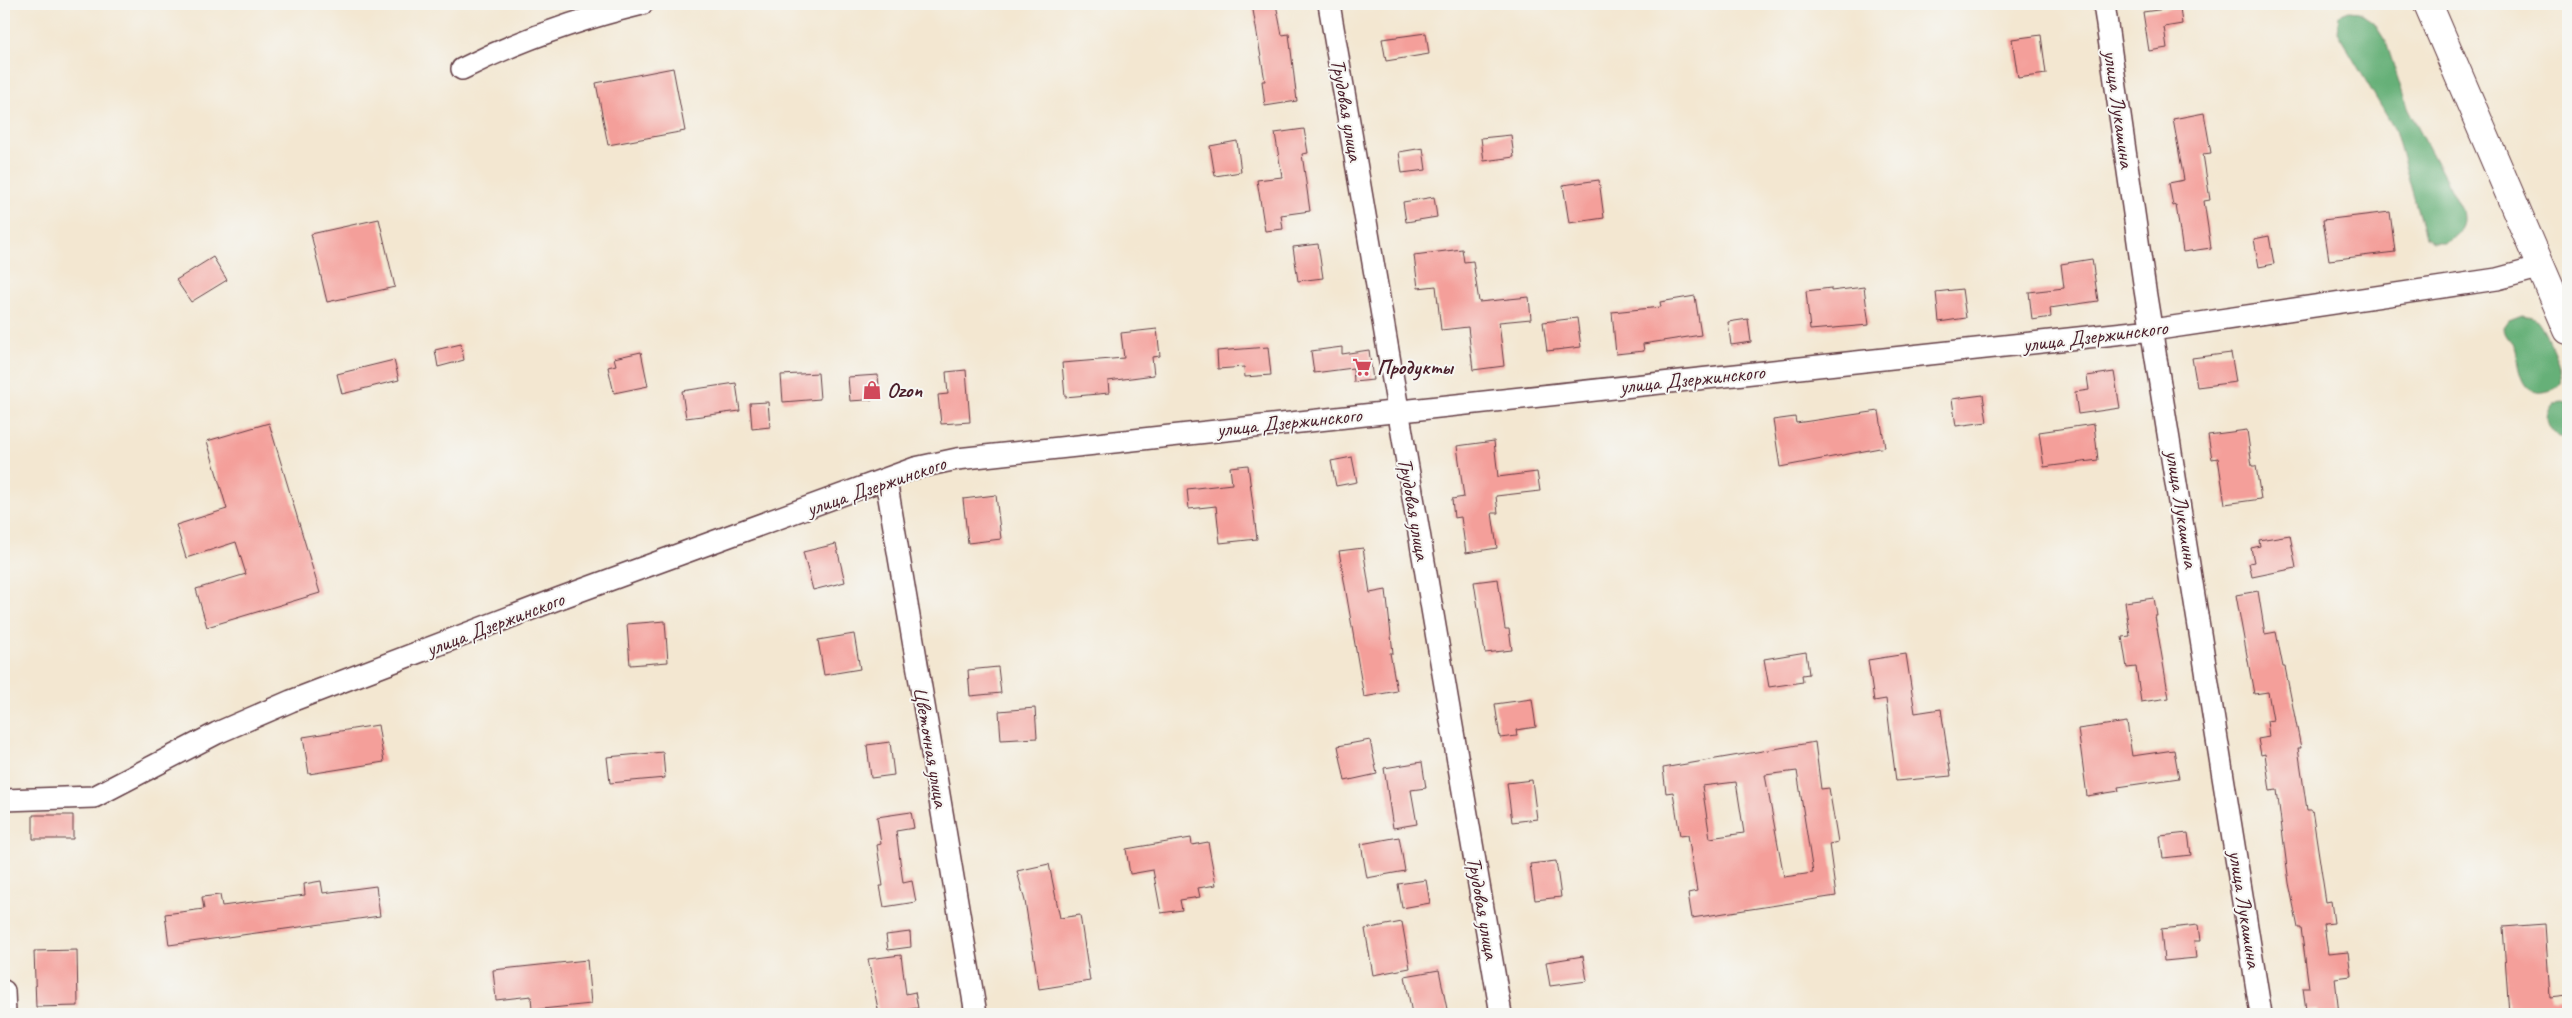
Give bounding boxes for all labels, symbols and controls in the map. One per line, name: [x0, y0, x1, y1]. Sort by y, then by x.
street label: улица Лукашина: [2098, 46, 2140, 171]
street label: Трудовая улица: [1325, 57, 1369, 165]
street label: улица Дзержинского: [2019, 314, 2170, 358]
place label: Продукты: [1377, 354, 1455, 381]
supermarket icon: Продукты: [1351, 356, 1373, 378]
street label: улица Дзержинского: [1616, 358, 1767, 400]
place label: Ozon: [887, 377, 922, 403]
shop icon: Ozon: [861, 379, 883, 401]
street label: улица Дзержинского: [1213, 401, 1364, 443]
street label: улица Лукашина: [2160, 446, 2204, 572]
street label: улица Дзержинского: [801, 450, 951, 523]
street label: Трудовая улица: [1392, 456, 1436, 564]
street label: улица Дзержинского: [421, 585, 569, 663]
street label: Цветочная улица: [908, 685, 955, 811]
street label: улица Лукашина: [2223, 846, 2267, 972]
street label: Трудовая улица: [1461, 855, 1505, 963]

